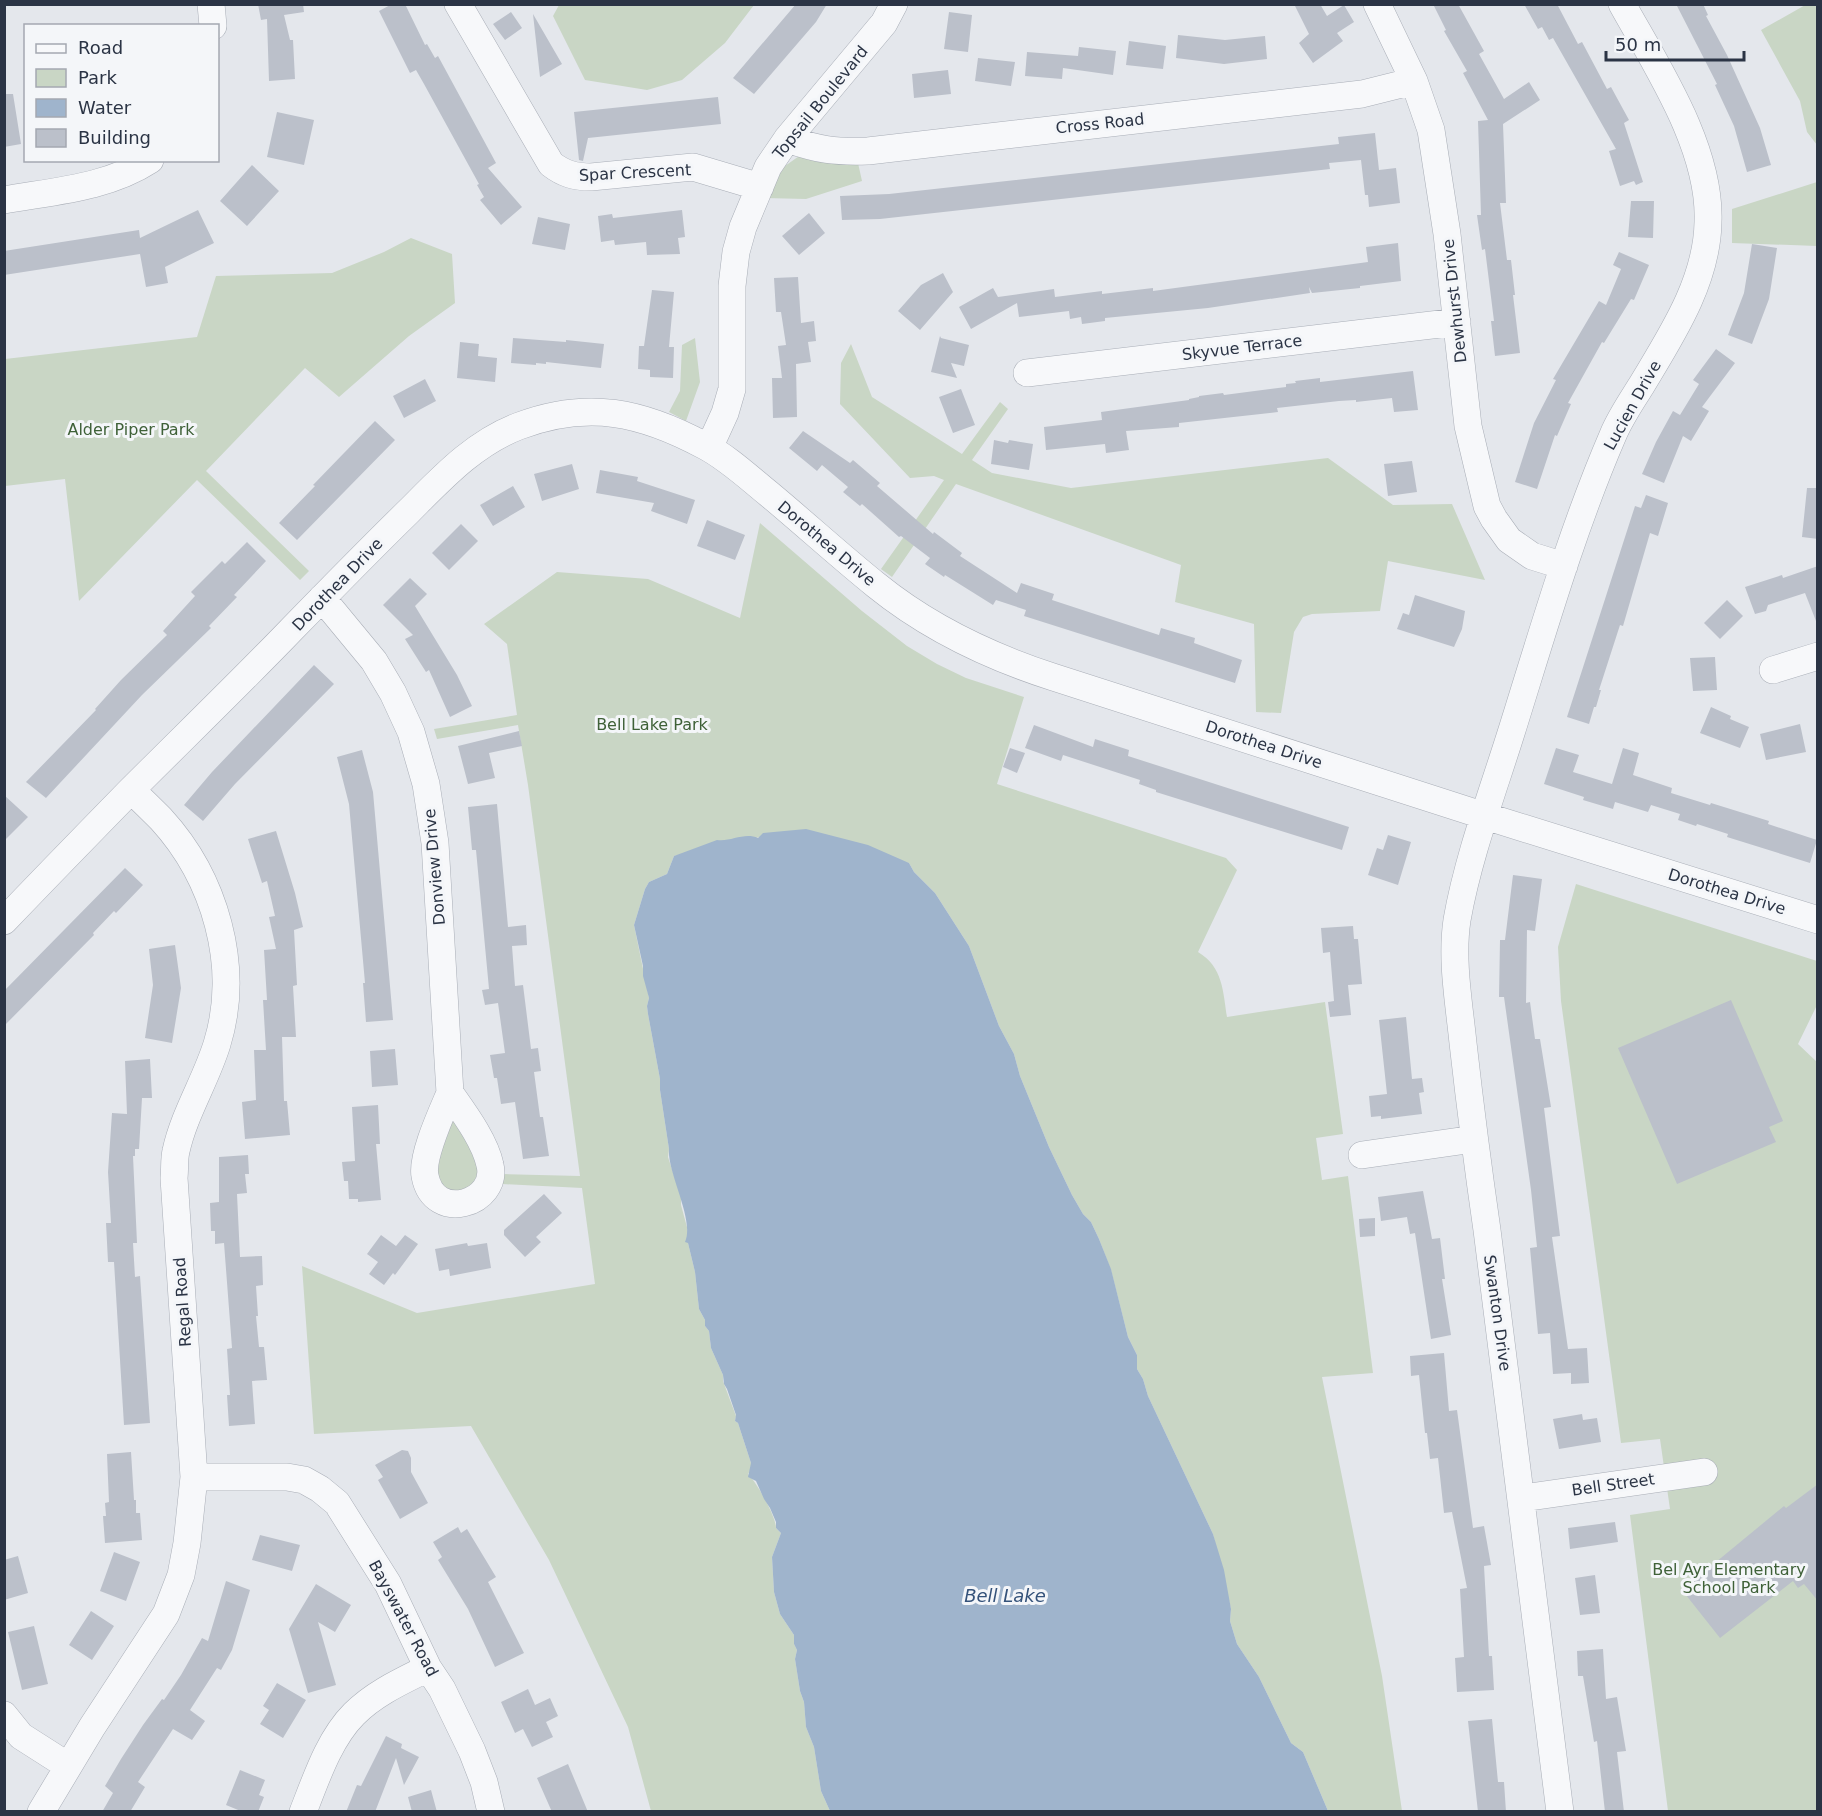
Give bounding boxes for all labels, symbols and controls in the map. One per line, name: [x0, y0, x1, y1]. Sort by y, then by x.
legend: [24, 24, 219, 162]
scale bar: [1606, 24, 1744, 62]
text: 50 m: [1615, 34, 1661, 55]
text: Road: [78, 37, 123, 58]
street label: Topsail Boulevard: [768, 42, 872, 163]
text: Park: [78, 67, 117, 88]
text: Water: [78, 97, 132, 118]
street label: Cross Road: [1055, 109, 1145, 138]
text: Building: [78, 127, 151, 148]
street label: Spar Crescent: [578, 160, 692, 185]
street label: Dewhurst Drive: [1439, 238, 1470, 364]
street label: Skyvue Terrace: [1181, 331, 1303, 364]
street label: Lucien Drive: [1600, 357, 1665, 453]
park label: Alder Piper Park: [67, 420, 195, 439]
street label: Dorothea Drive: [774, 497, 879, 590]
street label: Dorothea Drive: [288, 534, 387, 635]
park label: Bell Lake Park: [596, 715, 709, 734]
street label: Dorothea Drive: [1203, 717, 1325, 772]
street label: Donview Drive: [420, 808, 449, 926]
street label: Dorothea Drive: [1666, 865, 1788, 918]
street label: Swanton Drive: [1480, 1254, 1515, 1372]
street label: Regal Road: [170, 1256, 195, 1347]
street label: Bell Street: [1570, 1469, 1656, 1500]
street label: Bayswater Road: [365, 1557, 442, 1680]
park label: Bel Ayr Elementary School Park: [1652, 1560, 1806, 1597]
water label: Bell Lake: [964, 1585, 1046, 1606]

